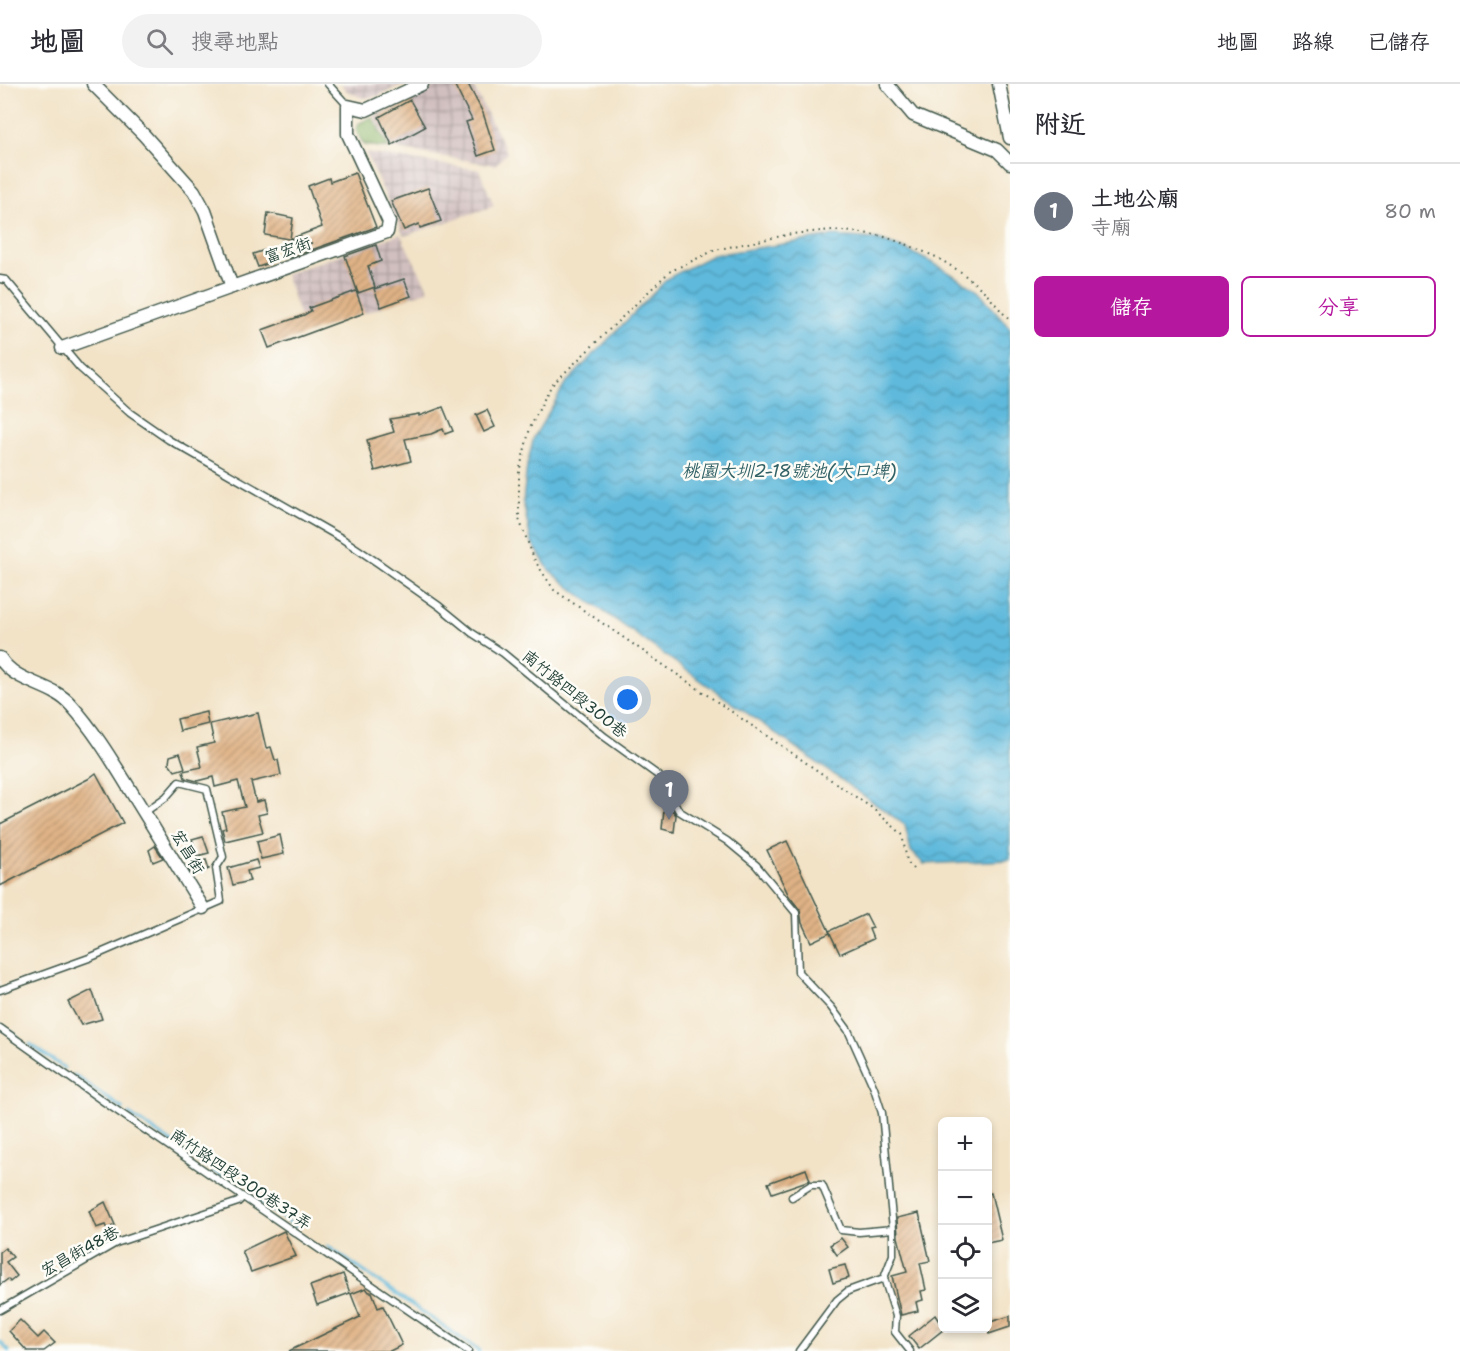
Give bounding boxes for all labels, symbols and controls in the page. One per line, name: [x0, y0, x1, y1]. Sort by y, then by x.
search box: [122, 14, 542, 68]
text: 地圖: [30, 22, 86, 60]
icon: search: [143, 25, 176, 58]
text: 搜尋地點: [191, 27, 279, 56]
text: 地圖: [1217, 28, 1259, 56]
text: 路線: [1292, 28, 1334, 56]
text: 已儲存: [1367, 28, 1430, 56]
text: 附近: [1034, 106, 1086, 141]
text: 土地公廟: [1091, 184, 1179, 213]
text: 1: [1049, 198, 1058, 224]
text: 80 m: [1384, 198, 1436, 224]
text: 寺廟: [1091, 214, 1131, 240]
street label: 富宏街: [262, 232, 314, 268]
button: 儲存: [1034, 276, 1229, 337]
button: 分享: [1241, 276, 1436, 337]
water label: 桃園大圳2-18號池(大口埤): [682, 459, 896, 483]
street label: 南竹路四段300巷: [518, 645, 632, 743]
your location: [613, 685, 642, 714]
pin: 1: [650, 770, 688, 820]
street label: 宏昌街: [167, 826, 209, 878]
map controls: [938, 1117, 992, 1333]
button: +: [938, 1117, 992, 1171]
street label: 南竹路四段300巷37弄: [166, 1124, 316, 1234]
button: −: [938, 1171, 992, 1225]
street label: 宏昌街48巷: [37, 1221, 123, 1281]
button: locate: [938, 1225, 992, 1279]
button: layers: [938, 1279, 992, 1333]

